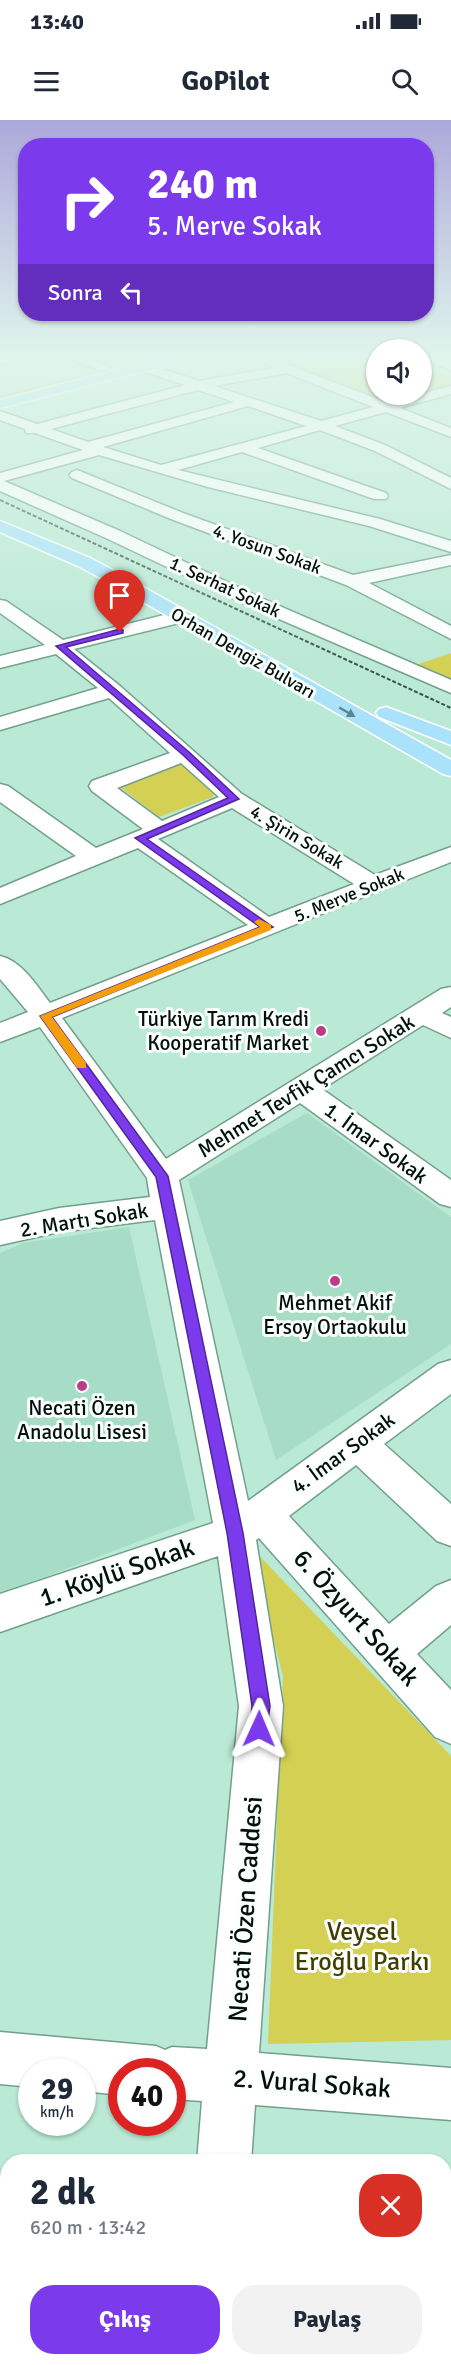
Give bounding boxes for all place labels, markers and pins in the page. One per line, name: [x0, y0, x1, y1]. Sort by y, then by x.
pin: [94, 570, 145, 632]
place label: Türkiye Tarım Kredi Kooperatif Market: [138, 1006, 309, 1056]
marker: Türkiye Tarım Kredi Kooperatif Market: [314, 1024, 328, 1038]
marker: Mehmet Akif Ersoy Ortaokulu: [328, 1274, 342, 1288]
place label: Mehmet Akif Ersoy Ortaokulu: [263, 1290, 407, 1340]
marker: Necati Özen Anadolu Lisesi: [75, 1379, 89, 1393]
place label: Necati Özen Anadolu Lisesi: [17, 1395, 147, 1445]

